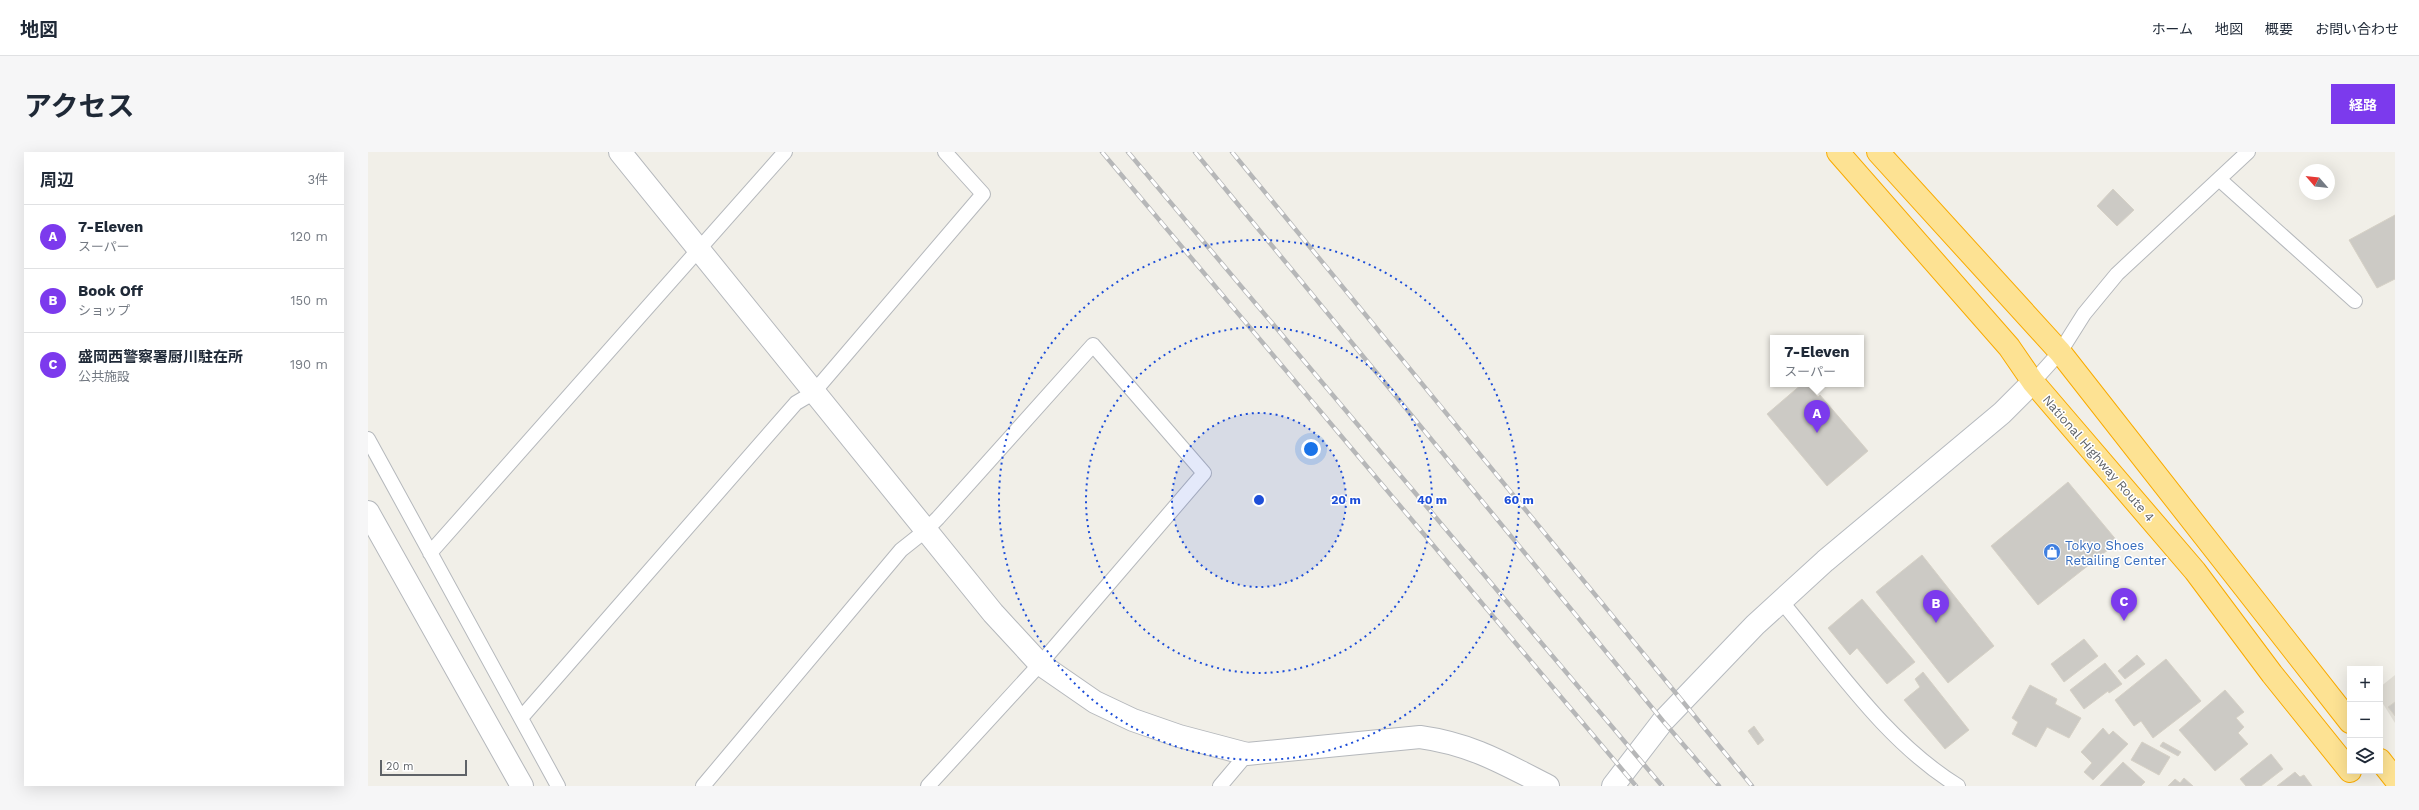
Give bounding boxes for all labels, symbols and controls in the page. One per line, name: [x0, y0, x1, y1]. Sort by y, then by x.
text: 地図: [20, 18, 58, 41]
text: ホーム: [2151, 21, 2193, 37]
text: 地図: [2215, 21, 2243, 37]
text: 概要: [2265, 21, 2293, 37]
text: お問い合わせ: [2315, 21, 2399, 37]
button: 経路: [2331, 84, 2395, 124]
text: アクセス: [24, 90, 135, 123]
north arrow: [2299, 164, 2335, 200]
text: 周辺: [40, 170, 74, 190]
text: 3件: [307, 172, 328, 187]
text: 7-Eleven: [78, 218, 143, 236]
text: A: [49, 229, 57, 244]
text: 120 m: [290, 229, 328, 244]
text: スーパー: [78, 239, 130, 254]
text: Book Off: [78, 282, 143, 300]
text: B: [49, 293, 57, 308]
text: 150 m: [290, 293, 328, 308]
text: ショップ: [78, 303, 130, 318]
popup: [1770, 335, 1864, 387]
text: 7-Eleven: [1784, 343, 1850, 361]
text: 盛岡西警察署厨川駐在所: [78, 348, 243, 366]
text: C: [49, 357, 57, 372]
text: 190 m: [290, 357, 328, 372]
text: スーパー: [1784, 364, 1836, 379]
text: 公共施設: [78, 369, 130, 384]
street label: National Highway Route 4: [2040, 392, 2158, 525]
pin: A: [1804, 400, 1830, 433]
your location: [1301, 439, 1321, 459]
centre of rings: [1252, 493, 1266, 507]
text: 20 m: [1331, 493, 1361, 507]
text: 40 m: [1417, 493, 1447, 507]
text: 60 m: [1504, 493, 1534, 507]
place label: Tokyo Shoes Retailing Center: [2065, 538, 2166, 568]
shop icon: Tokyo Shoes Retailing Center: [2042, 542, 2062, 562]
pin: C: [2111, 588, 2137, 621]
pin: B: [1923, 590, 1949, 623]
map controls: [2347, 666, 2383, 774]
button: +: [2347, 666, 2383, 702]
button: −: [2347, 702, 2383, 738]
button: layers: [2347, 738, 2383, 774]
scale bar: [380, 758, 467, 777]
text: 20 m: [386, 760, 414, 773]

